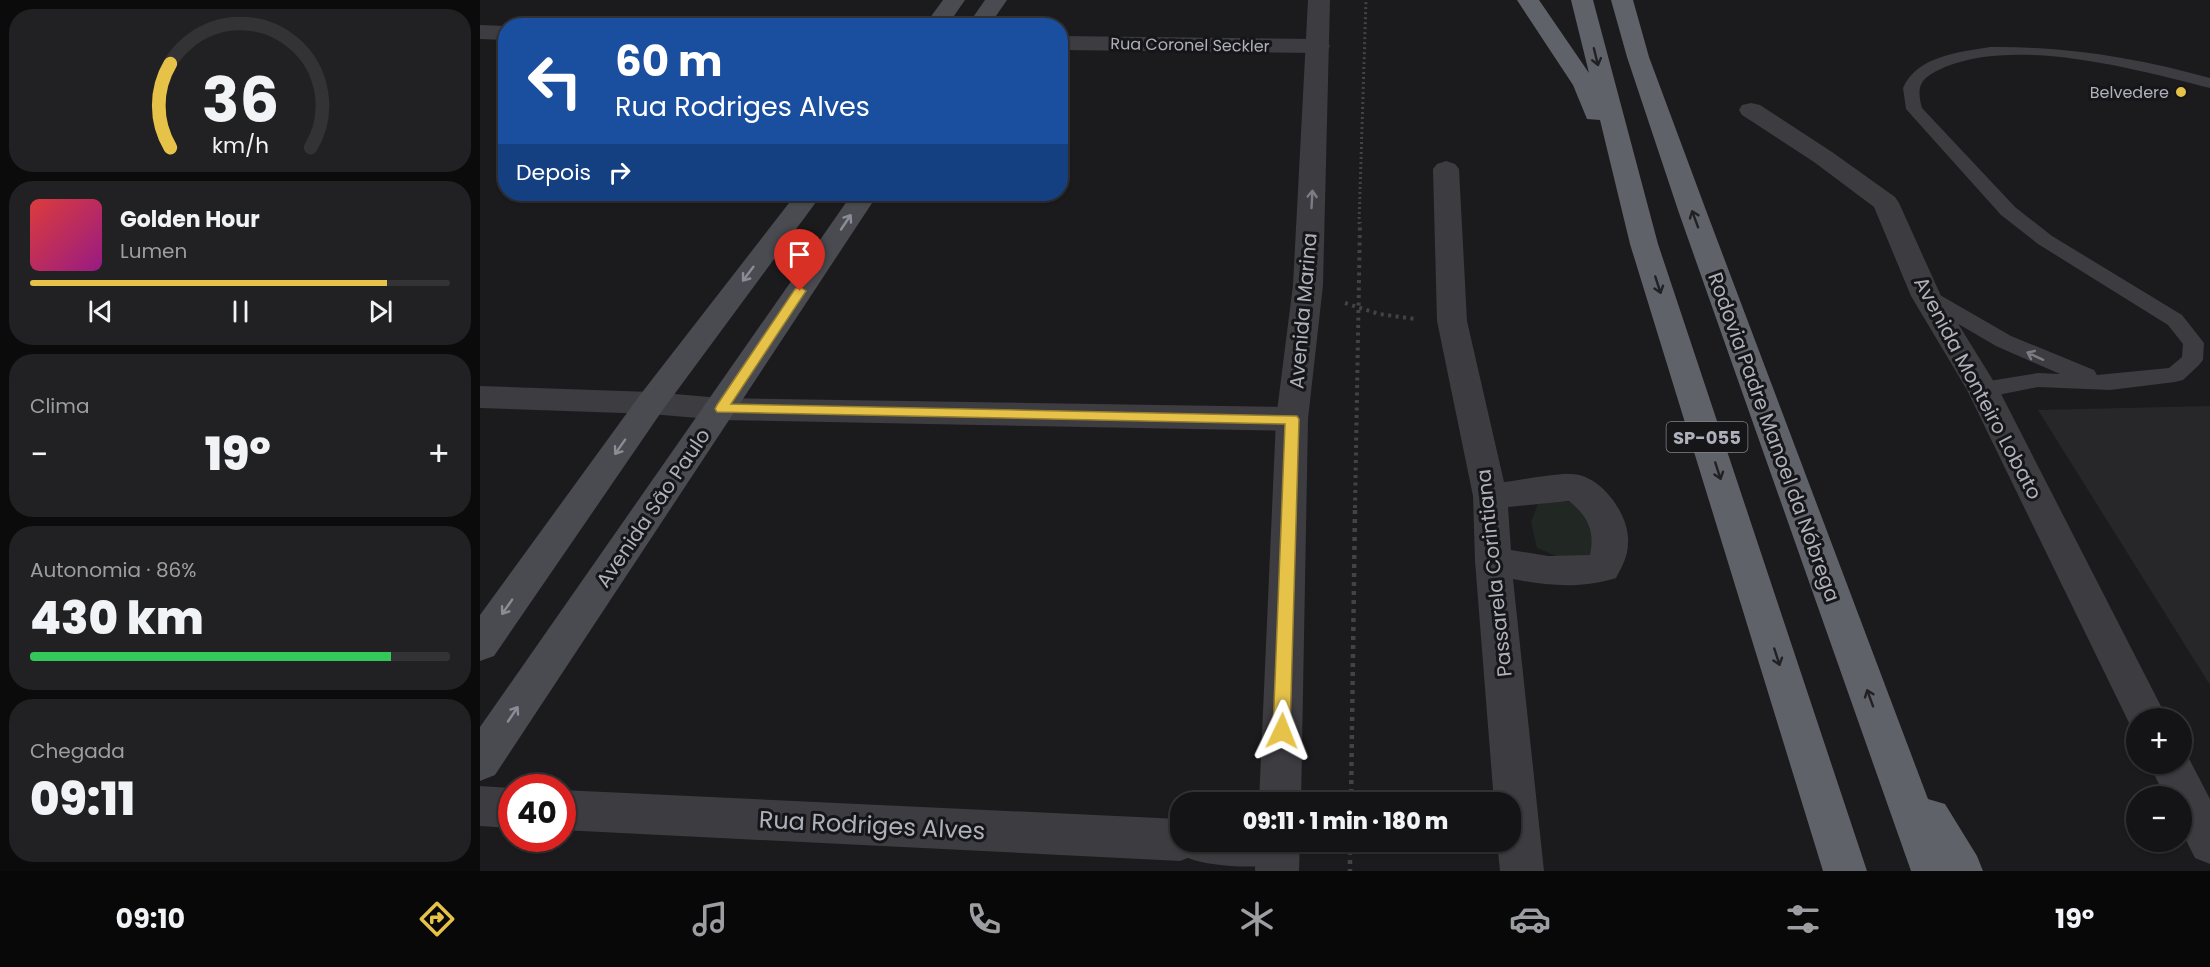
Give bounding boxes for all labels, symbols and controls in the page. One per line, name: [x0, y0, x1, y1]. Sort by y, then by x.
text: 60 m: [615, 32, 723, 91]
street label: Rua Coronel Seckler: [1110, 32, 1270, 58]
icon: left: [516, 42, 594, 120]
one-way arrow: [1591, 47, 1602, 66]
text: 36: [201, 56, 279, 144]
place label: Belvedere: [2090, 81, 2169, 104]
marker: Belvedere: [2174, 85, 2188, 99]
text: Rua Rodriges Alves: [615, 88, 870, 125]
text: km/h: [211, 130, 269, 161]
icon: right: [603, 156, 636, 189]
text: Depois: [516, 157, 591, 188]
one-way arrow: [1306, 190, 1317, 210]
text: Golden Hour: [120, 204, 260, 235]
one-way arrow: [1688, 210, 1699, 229]
one-way arrow: [840, 214, 852, 231]
pin: [774, 229, 825, 291]
street label: Avenida Marina: [1282, 232, 1324, 390]
text: Lumen: [120, 237, 187, 265]
icon: arrive: [783, 238, 816, 271]
one-way arrow: [742, 265, 755, 281]
street label: Rodovia Padre Manoel da Nóbrega: [1701, 268, 1847, 606]
street label: Avenida Monteiro Lobato: [1907, 272, 2049, 504]
one-way arrow: [1653, 275, 1664, 294]
icon: previous: [84, 295, 117, 328]
icon: pause: [224, 295, 257, 328]
icon: next: [364, 295, 397, 328]
one-way arrow: [2027, 350, 2045, 362]
text: Clima: [30, 392, 89, 420]
road number: SP-055: [1666, 422, 1748, 452]
text: 19°: [205, 423, 271, 486]
street label: Avenida São Paulo: [589, 423, 717, 593]
text: −: [30, 431, 48, 478]
text: +: [427, 431, 450, 478]
one-way arrow: [614, 439, 626, 455]
one-way arrow: [1713, 461, 1724, 480]
street label: Passarela Corintiana: [1469, 468, 1519, 678]
text: Autonomia · 86%: [30, 556, 196, 584]
text: 430 km: [30, 587, 204, 650]
one-way arrow: [501, 598, 513, 614]
one-way arrow: [1773, 647, 1784, 666]
one-way arrow: [1863, 689, 1874, 708]
position arrow: [1250, 699, 1314, 763]
one-way arrow: [507, 706, 519, 722]
map controls: [2126, 708, 2192, 852]
button: +: [2126, 708, 2192, 774]
text: Chegada: [30, 737, 125, 765]
text: 09:11: [30, 768, 135, 831]
speed limit sign: 40: [498, 774, 576, 852]
button: −: [2126, 786, 2192, 852]
street label: Rua Rodriges Alves: [758, 803, 986, 847]
text: 09:11 · 1 min · 180 m: [1243, 806, 1448, 837]
icon: directions: [416, 898, 458, 940]
icon: music: [689, 898, 731, 940]
icon: phone: [963, 898, 1005, 940]
icon: climate: [1236, 898, 1278, 940]
icon: car: [1509, 898, 1551, 940]
icon: filters: [1782, 898, 1824, 940]
text: 09:10: [116, 900, 185, 937]
text: 19°: [2055, 900, 2094, 937]

